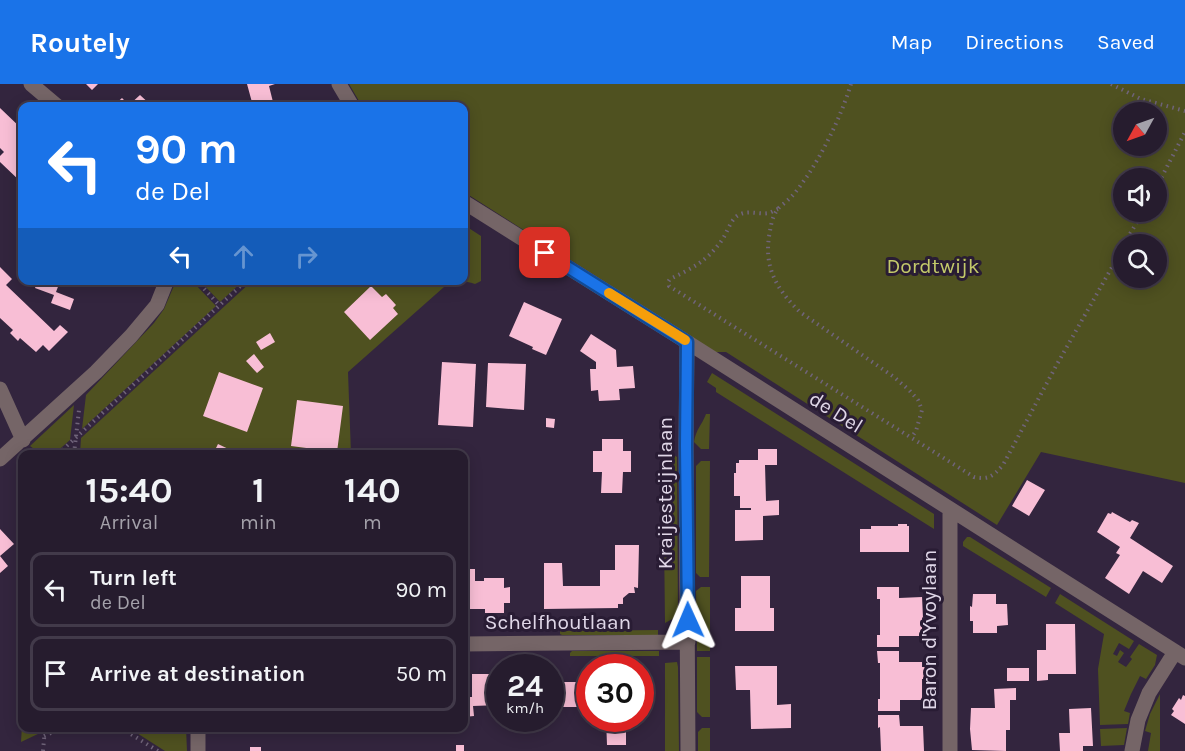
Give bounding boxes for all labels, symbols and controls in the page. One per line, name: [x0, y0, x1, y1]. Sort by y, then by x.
text: Routely: [30, 26, 130, 59]
text: Map: [891, 30, 932, 54]
text: Directions: [965, 30, 1064, 54]
text: Saved: [1097, 30, 1155, 54]
north arrow: [1113, 102, 1167, 156]
map controls: [1113, 102, 1167, 288]
text: 90 m: [135, 124, 238, 174]
icon: left: [36, 126, 114, 204]
button: sound: [1113, 168, 1167, 222]
text: de Del: [135, 175, 211, 207]
pin: [519, 227, 570, 278]
button: search: [1113, 234, 1167, 288]
icon: arrive: [528, 236, 561, 269]
icon: left: [164, 240, 197, 273]
icon: ahead: [227, 240, 260, 273]
icon: right: [290, 240, 323, 273]
park label: Dordtwijk: [886, 254, 980, 278]
street label: de Del: [805, 386, 867, 438]
street label: Kraijesteijnlaan: [653, 417, 677, 569]
text: 15:40: [85, 469, 173, 511]
text: 1: [252, 469, 265, 511]
text: 140: [344, 469, 401, 511]
text: Arrival: [100, 511, 158, 534]
text: min: [240, 511, 277, 534]
text: m: [363, 511, 382, 534]
street label: Baron d'Yvoylaan: [917, 550, 941, 710]
text: Turn left: [90, 565, 177, 591]
icon: left: [39, 573, 72, 606]
text: 90 m: [395, 577, 447, 603]
position arrow: [656, 588, 720, 652]
text: de Del: [90, 591, 146, 614]
street label: Schelfhoutlaan: [485, 610, 631, 634]
speed limit sign: 30: [576, 654, 654, 732]
icon: arrive: [39, 657, 72, 690]
text: Arrive at destination: [90, 661, 305, 687]
text: 50 m: [396, 661, 447, 687]
text: 24: [507, 668, 543, 704]
text: km/h: [506, 699, 544, 717]

